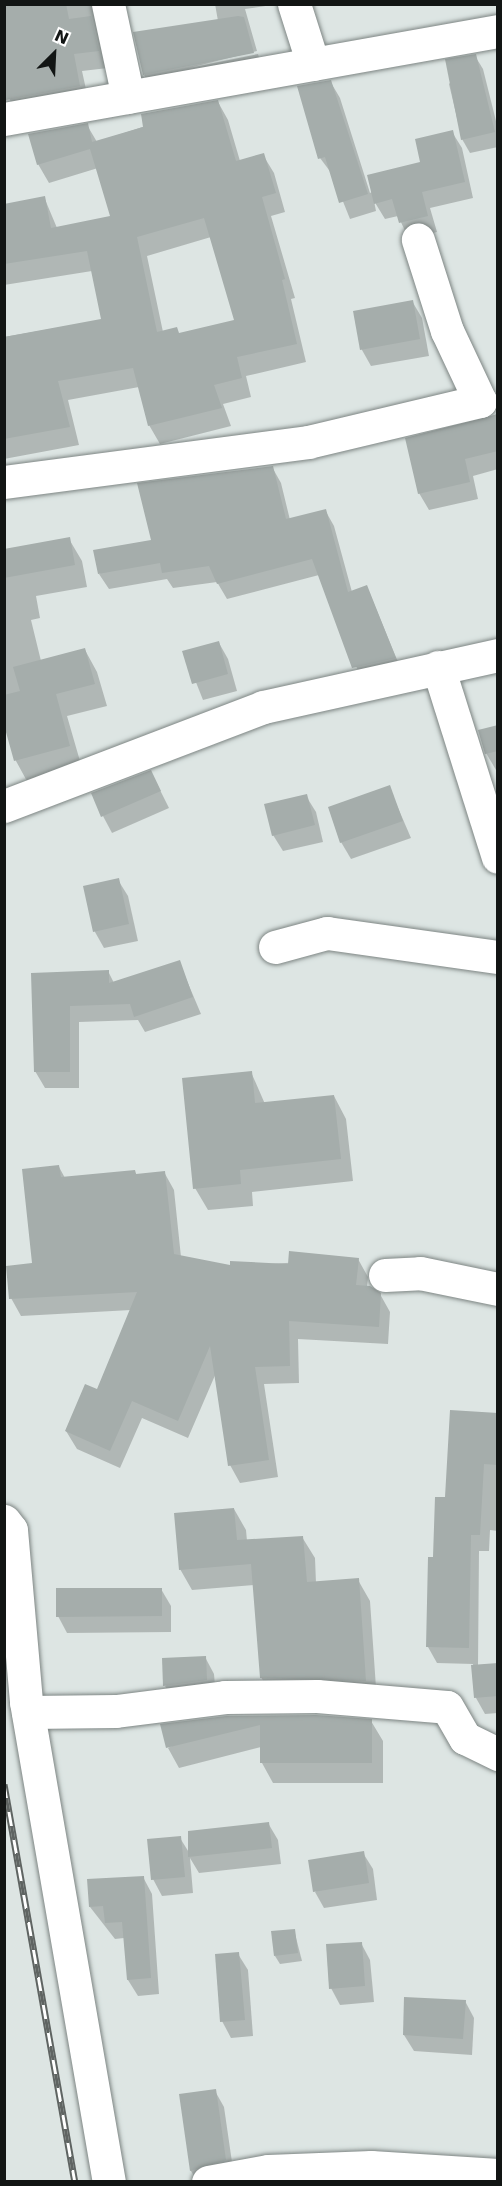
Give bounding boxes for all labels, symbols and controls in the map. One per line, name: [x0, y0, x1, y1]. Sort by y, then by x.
north arrow: [24, 24, 84, 84]
text: N: [52, 26, 71, 48]

